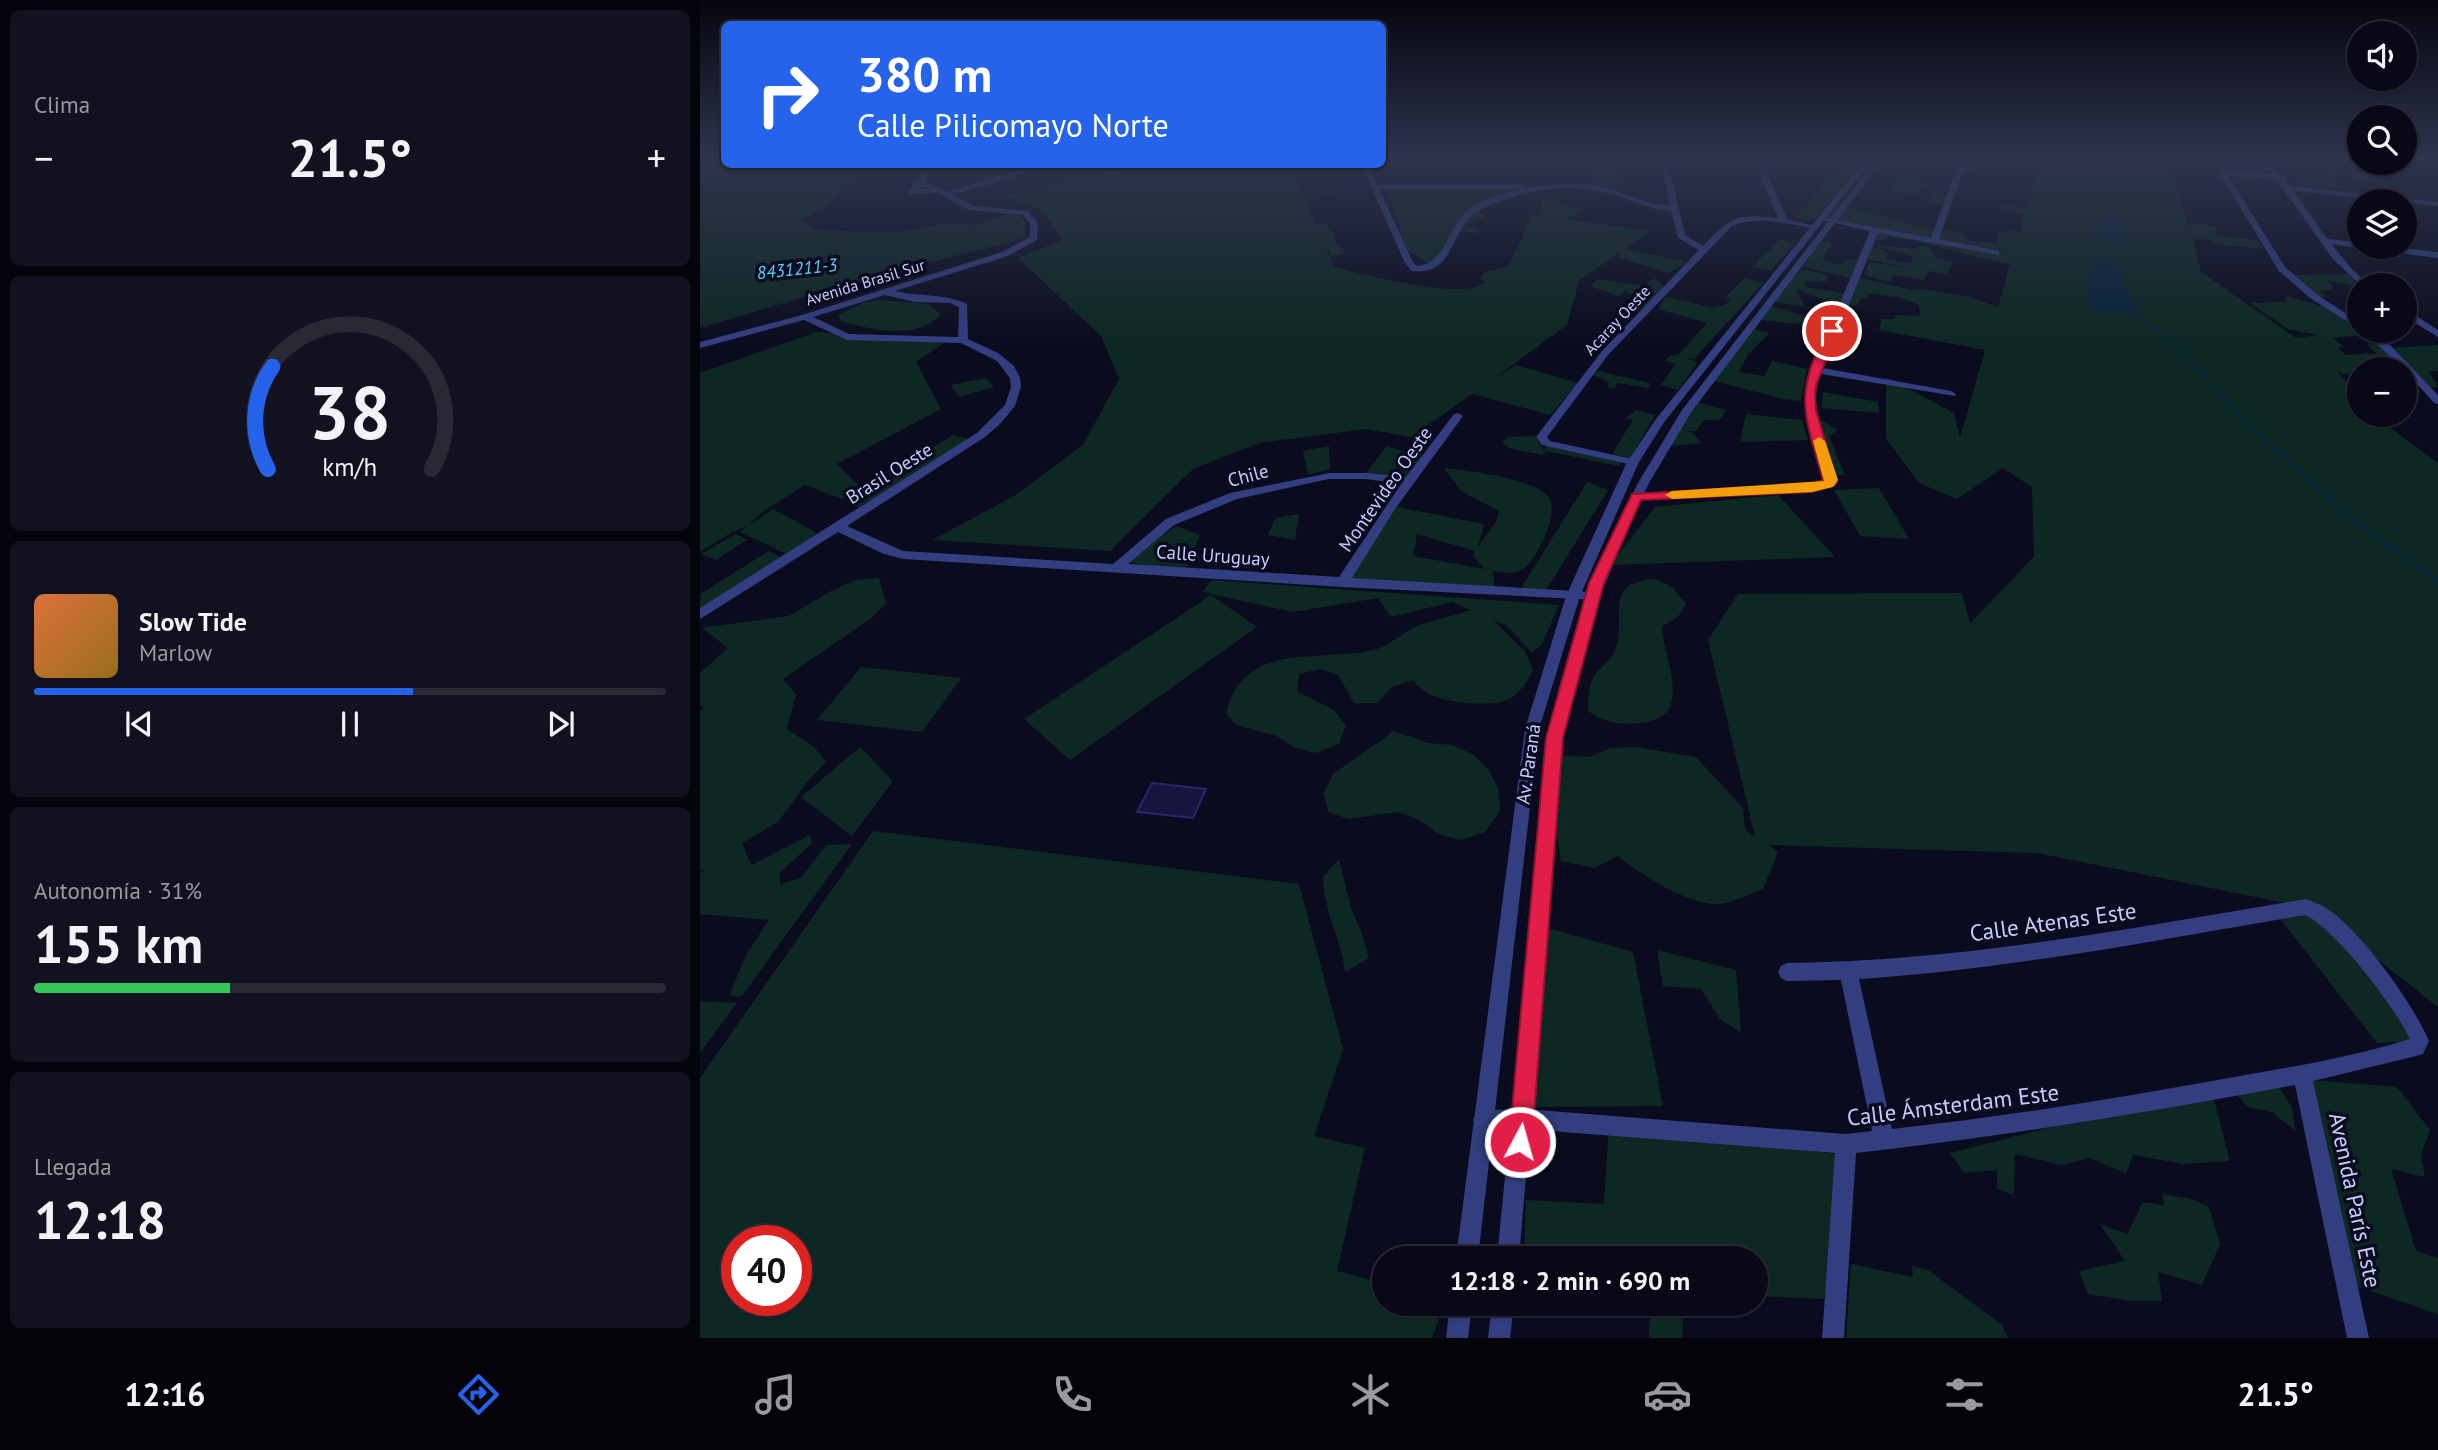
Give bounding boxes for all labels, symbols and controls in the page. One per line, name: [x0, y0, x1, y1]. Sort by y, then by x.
map controls: [2347, 21, 2417, 427]
button: sound: [2347, 21, 2417, 91]
text: 380 m: [857, 42, 992, 106]
icon: right: [742, 49, 833, 140]
text: Clima: [34, 90, 90, 119]
text: Calle Pilicomayo Norte: [857, 104, 1169, 146]
button: search: [2347, 105, 2417, 175]
text: 21.5°: [288, 124, 412, 191]
text: −: [34, 133, 53, 182]
text: +: [647, 133, 666, 182]
button: layers: [2347, 189, 2417, 259]
water label: 8431211-3: [755, 253, 839, 284]
street label: Avenida Brasil Sur: [803, 254, 928, 310]
button: +: [2347, 273, 2417, 343]
street label: Acaray Oeste: [1580, 281, 1654, 359]
pin: [1802, 301, 1862, 361]
icon: arrive: [1813, 312, 1851, 350]
button: −: [2347, 357, 2417, 427]
text: 38: [309, 366, 391, 460]
street label: Montevideo Oeste: [1333, 422, 1437, 556]
street label: Brasil Oeste: [841, 437, 937, 509]
text: km/h: [323, 451, 377, 483]
street label: Chile: [1225, 458, 1271, 492]
street label: Calle Uruguay: [1156, 539, 1271, 571]
text: Slow Tide: [139, 605, 247, 638]
text: Marlow: [139, 638, 212, 667]
icon: previous: [120, 705, 158, 743]
icon: pause: [331, 705, 369, 743]
icon: next: [542, 705, 580, 743]
street label: Av. Paraná: [1510, 722, 1546, 806]
text: Autonomía · 31%: [34, 876, 202, 905]
street label: Calle Atenas Este: [1968, 895, 2138, 948]
text: 155 km: [34, 910, 203, 977]
street label: Calle Ámsterdam Este: [1845, 1077, 2061, 1132]
position arrow: [1483, 1105, 1557, 1179]
street label: Avenida París Este: [2323, 1110, 2388, 1290]
text: Llegada: [34, 1152, 112, 1181]
text: 12:18: [34, 1186, 166, 1253]
speed limit sign: 40: [721, 1225, 812, 1316]
text: 12:18 · 2 min · 690 m: [1450, 1264, 1690, 1297]
icon: directions: [454, 1370, 503, 1419]
icon: music: [751, 1370, 800, 1419]
icon: phone: [1048, 1370, 1097, 1419]
icon: climate: [1346, 1370, 1395, 1419]
icon: car: [1643, 1370, 1692, 1419]
icon: filters: [1940, 1370, 1989, 1419]
text: 12:16: [124, 1373, 205, 1415]
text: 21.5°: [2238, 1373, 2314, 1415]

